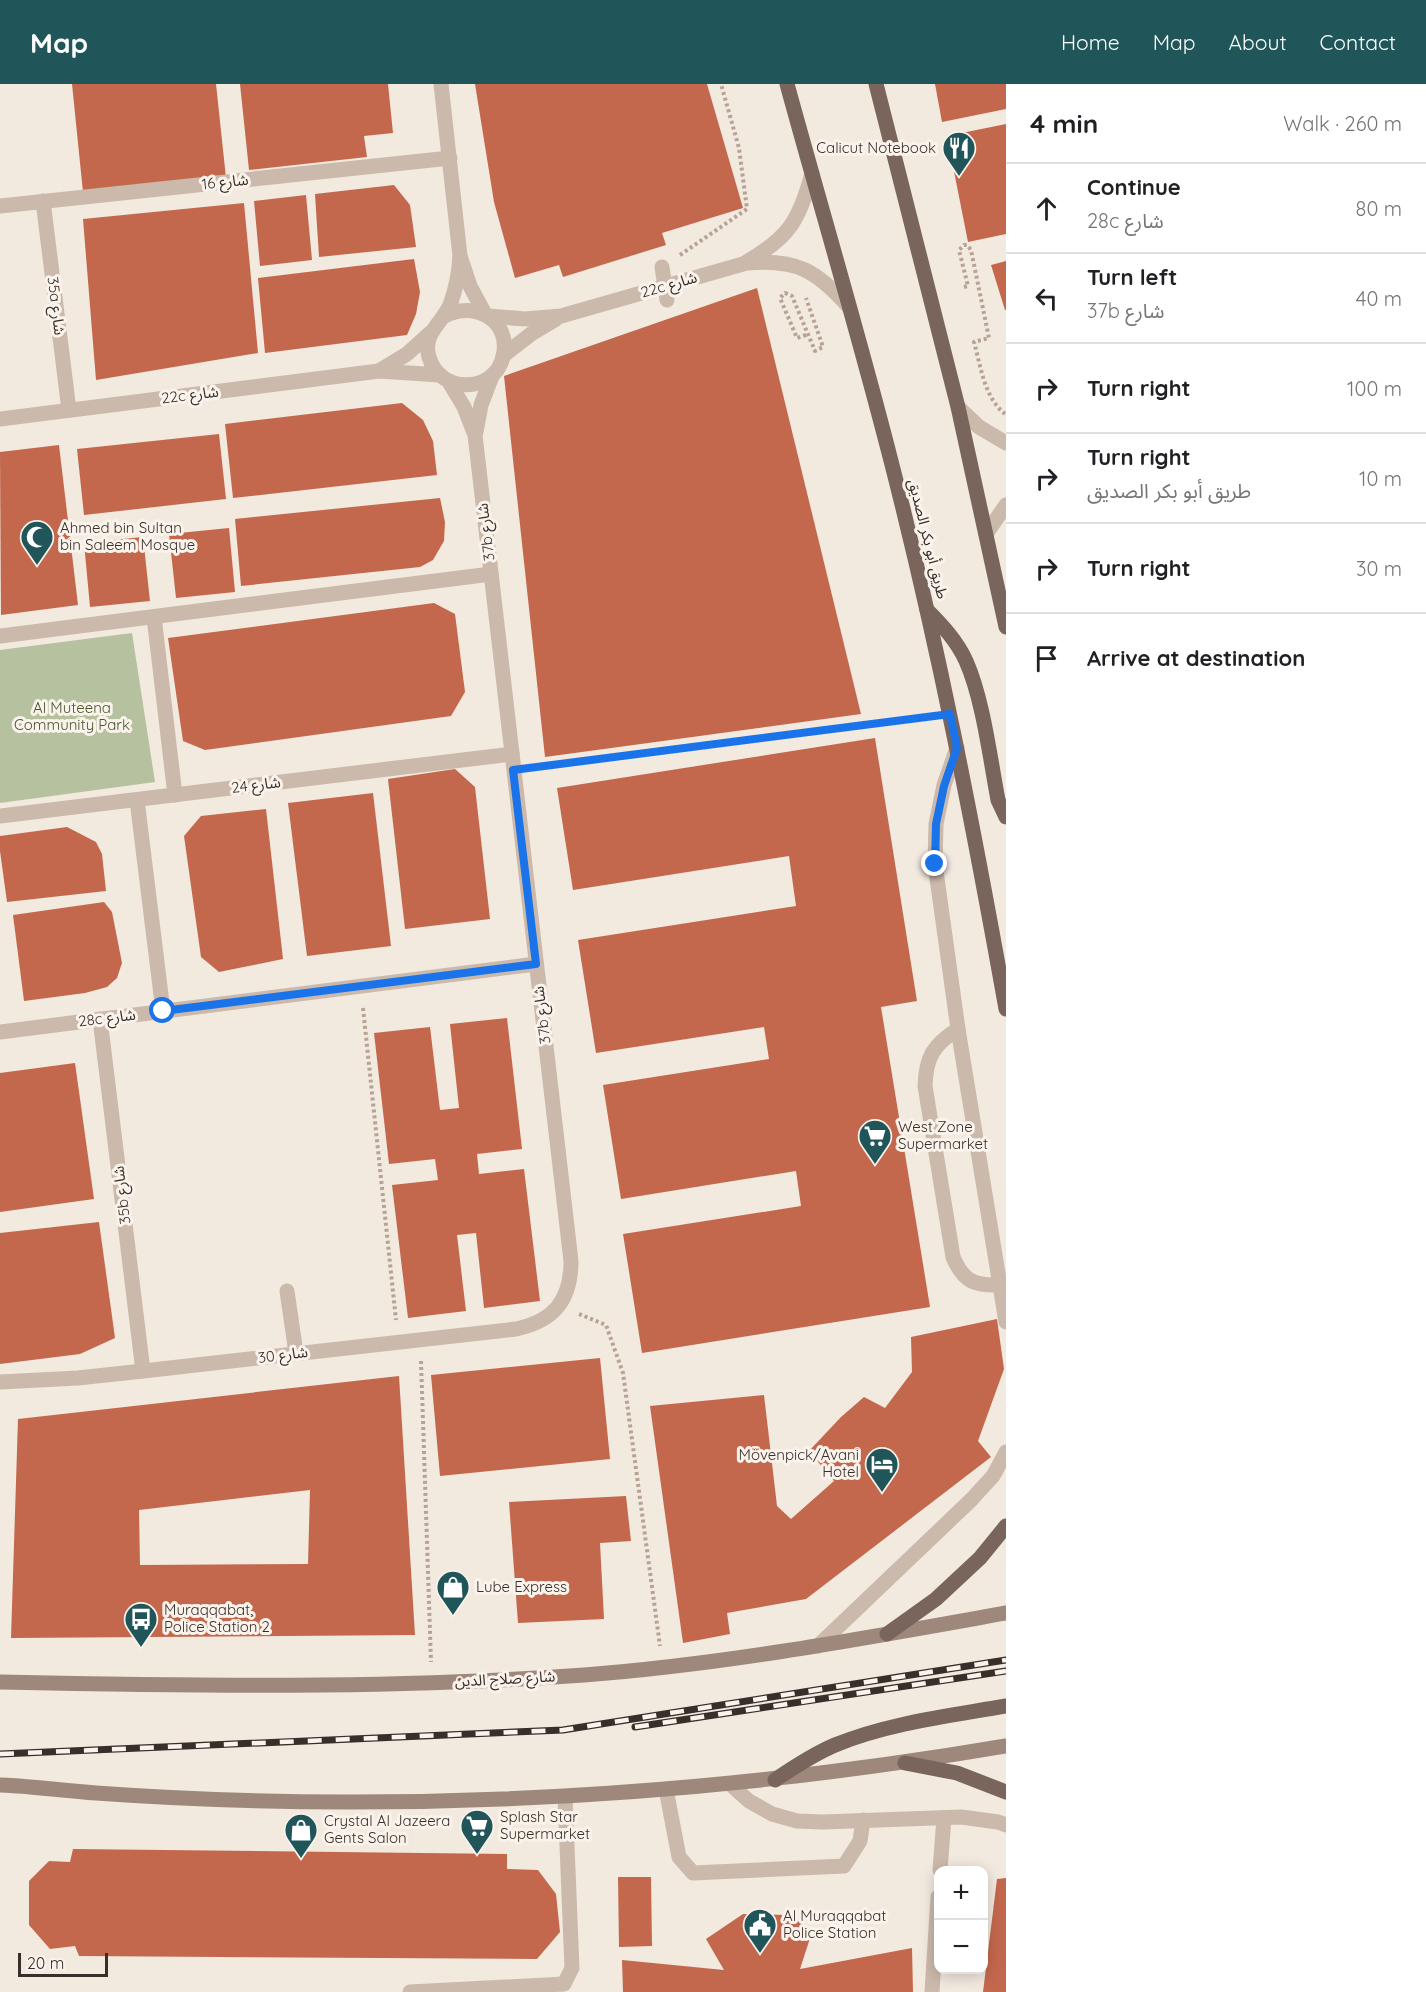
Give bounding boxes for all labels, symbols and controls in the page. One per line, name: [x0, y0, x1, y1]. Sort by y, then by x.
text: Map: [30, 25, 88, 60]
text: Home: [1061, 29, 1120, 55]
text: Map: [1153, 29, 1196, 55]
text: About: [1229, 29, 1287, 55]
text: Contact: [1320, 29, 1396, 55]
text: 4 min: [1030, 107, 1098, 140]
text: Walk · 260 m: [1283, 111, 1402, 136]
restaurant icon: Calicut Notebook: [941, 130, 977, 177]
place label: Calicut Notebook: [816, 138, 936, 157]
street label: شارع 16: [201, 170, 250, 196]
text: Continue: [1087, 173, 1181, 201]
icon: ahead: [1030, 192, 1063, 225]
text: 80 m: [1356, 196, 1402, 221]
text: 28c شارع: [1087, 208, 1164, 233]
text: Turn left: [1087, 263, 1177, 291]
street label: 22c شارع: [638, 267, 700, 304]
street label: 35a شارع: [41, 276, 70, 337]
icon: left: [1030, 282, 1063, 315]
text: 40 m: [1356, 286, 1402, 311]
text: 37b شارع: [1087, 298, 1164, 323]
icon: right: [1030, 372, 1063, 405]
text: Turn right: [1087, 374, 1191, 402]
text: 100 m: [1347, 376, 1402, 401]
street label: 22c شارع: [160, 382, 220, 410]
text: Turn right: [1087, 443, 1191, 471]
icon: right: [1030, 462, 1063, 495]
text: 10 m: [1359, 466, 1402, 491]
street label: طريق أبو بكر الصديق: [903, 477, 953, 601]
text: طريق أبو بكر الصديق: [1087, 478, 1251, 503]
street label: 37b شارع: [473, 502, 501, 562]
place label: Ahmed bin Sultan bin Saleem Mosque: [60, 518, 195, 554]
mosque icon: Ahmed bin Sultan bin Saleem Mosque: [19, 519, 55, 566]
icon: right: [1030, 552, 1063, 585]
text: Turn right: [1087, 554, 1191, 582]
text: 30 m: [1356, 556, 1402, 581]
icon: arrive: [1030, 642, 1063, 675]
text: Arrive at destination: [1087, 644, 1305, 672]
park label: Al Muteena Community Park: [14, 698, 130, 734]
street label: شارع 24: [230, 772, 282, 800]
route end: [921, 850, 947, 876]
street label: 37b شارع: [529, 985, 557, 1045]
route start: [149, 997, 175, 1023]
street label: 28c شارع: [77, 1005, 137, 1033]
place label: West Zone Supermarket: [898, 1117, 988, 1153]
supermarket icon: West Zone Supermarket: [857, 1118, 893, 1165]
street label: 35b شارع: [108, 1164, 137, 1225]
street label: شارع 30: [257, 1342, 310, 1370]
place label: Mövenpick/Avani Hotel: [739, 1445, 859, 1481]
hotel icon: Mövenpick/Avani Hotel: [864, 1446, 900, 1493]
shop icon: Lube Express: [435, 1569, 471, 1616]
place label: Lube Express: [476, 1577, 567, 1596]
place label: Muraqqabat, Police Station 2: [164, 1600, 270, 1636]
bus stop icon: Muraqqabat, Police Station 2: [123, 1601, 159, 1648]
street label: شارع صلاح الدين: [454, 1666, 556, 1694]
place label: Splash Star Supermarket: [500, 1807, 590, 1843]
supermarket icon: Splash Star Supermarket: [459, 1808, 495, 1855]
place label: Crystal Al Jazeera Gents Salon: [324, 1811, 450, 1847]
shop icon: Crystal Al Jazeera Gents Salon: [283, 1812, 319, 1859]
map controls: [934, 1866, 988, 1974]
button: +: [934, 1866, 988, 1920]
place label: Al Muraqqabat Police Station: [783, 1906, 886, 1942]
public building icon: Al Muraqqabat Police Station: [742, 1907, 778, 1954]
button: −: [934, 1920, 988, 1974]
scale bar: [18, 1950, 108, 1978]
text: 20 m: [27, 1953, 64, 1973]

